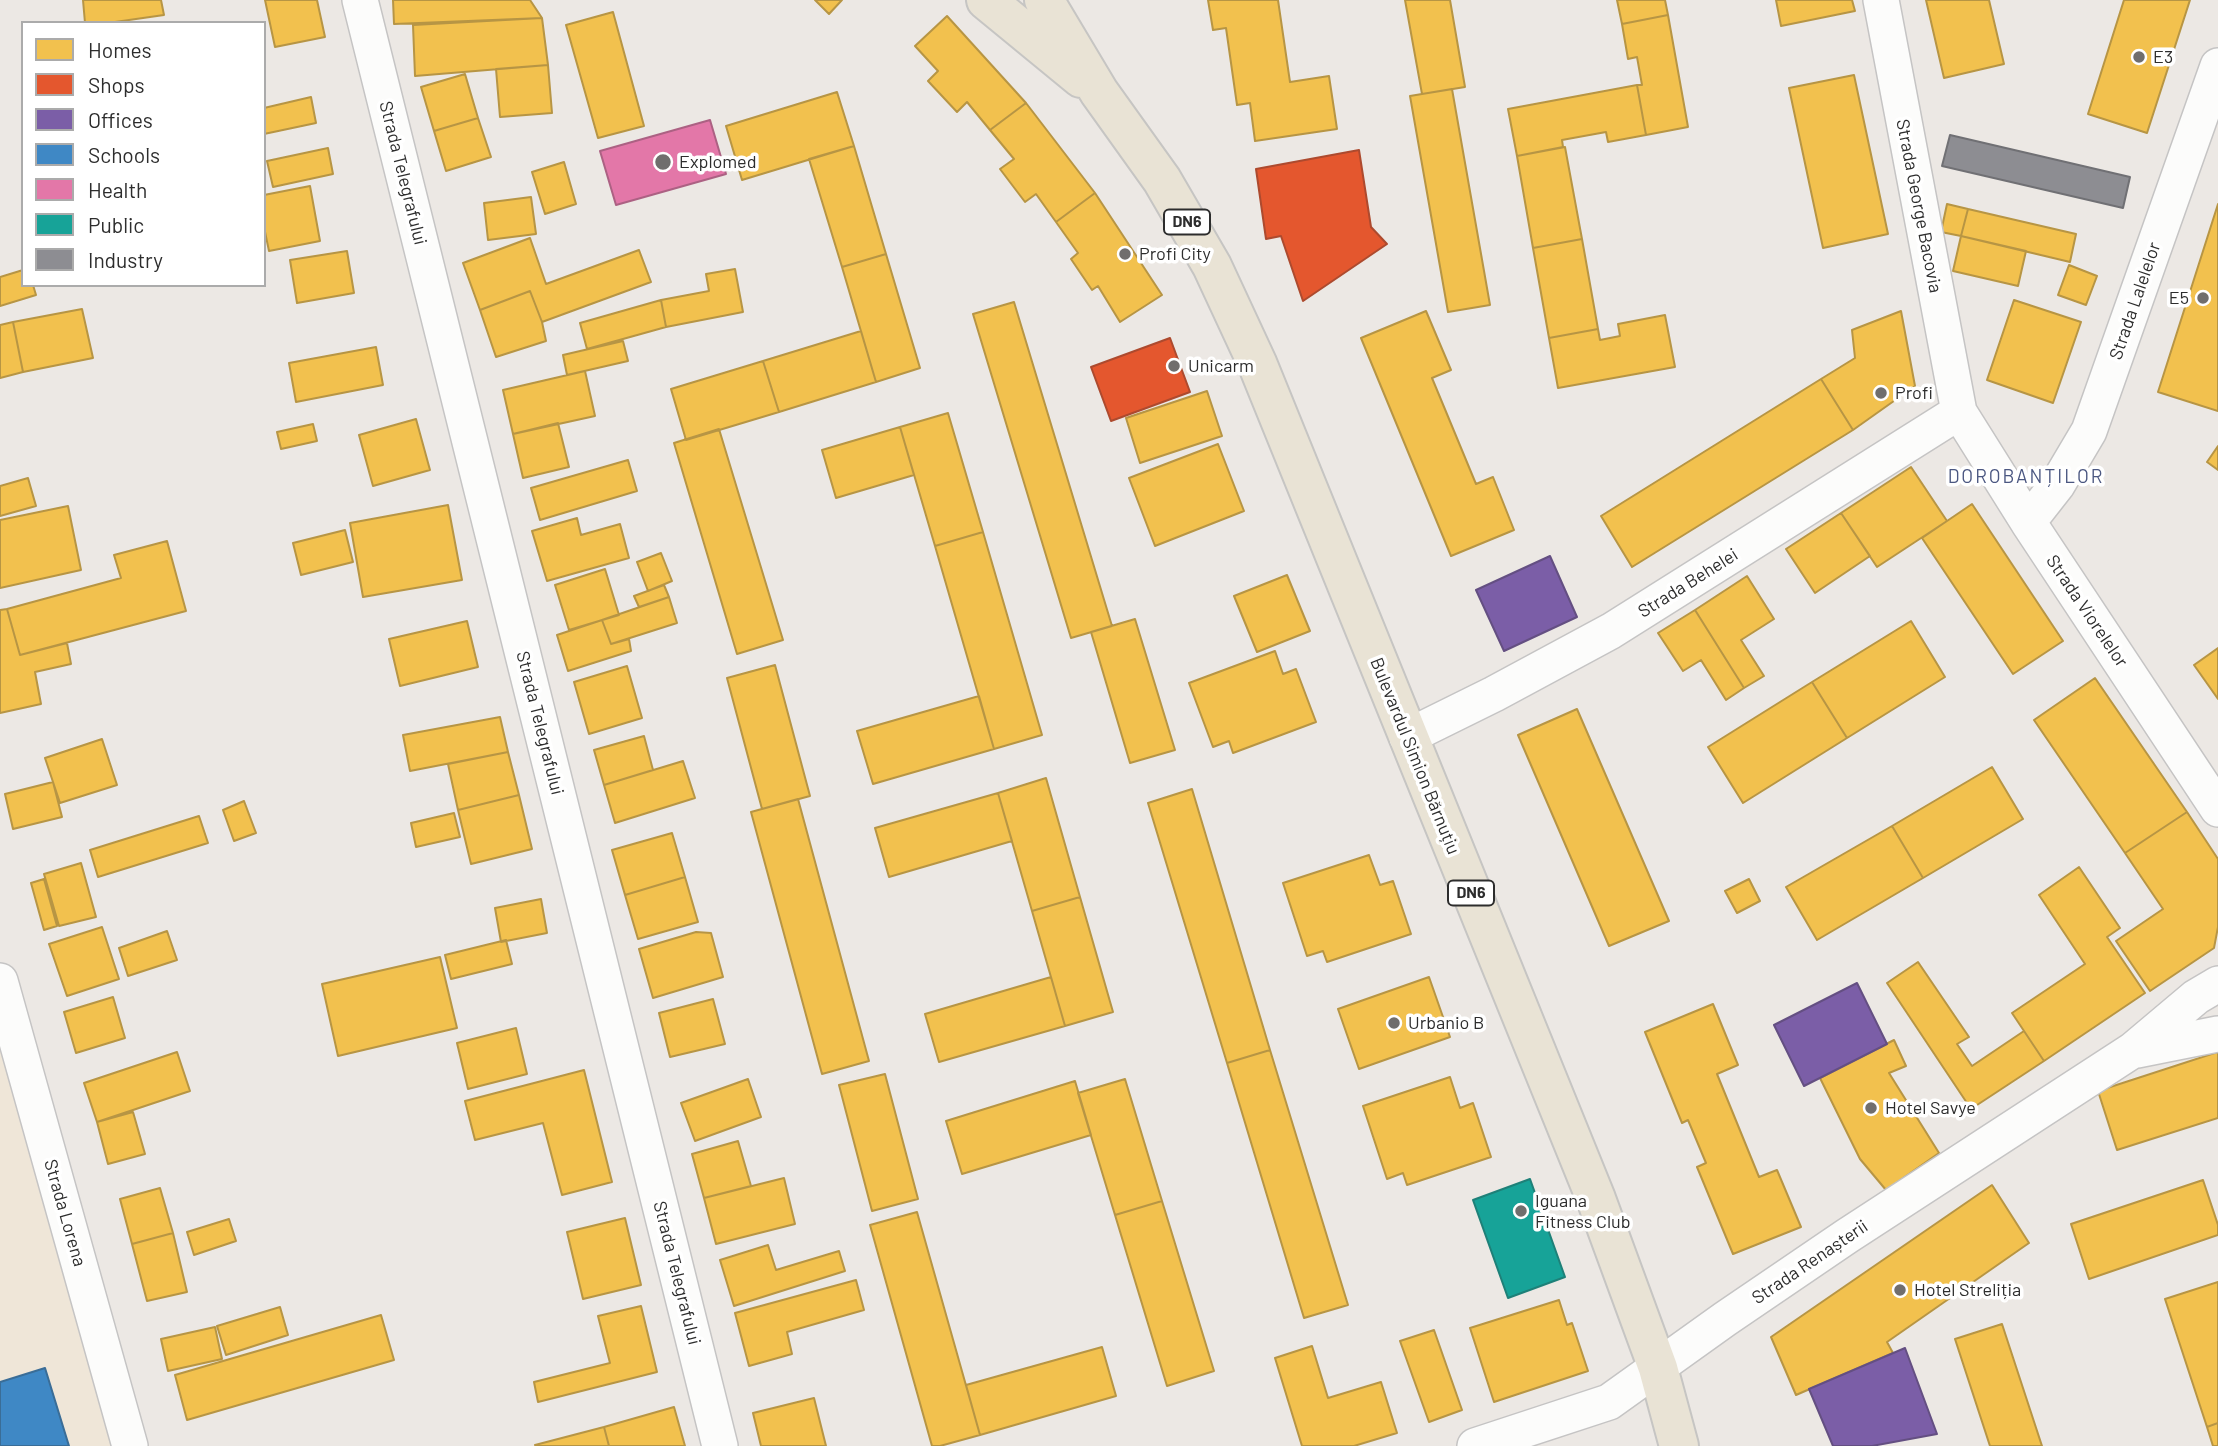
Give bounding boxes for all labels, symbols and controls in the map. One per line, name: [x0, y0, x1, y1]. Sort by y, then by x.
legend: [21, 21, 266, 287]
text: Homes: [88, 37, 152, 62]
place label: E3: [2153, 46, 2173, 68]
marker: E3: [2131, 49, 2147, 65]
text: Shops: [88, 72, 145, 97]
street label: Strada Telegrafului: [375, 99, 431, 247]
text: Offices: [88, 107, 153, 132]
street label: Strada George Bacovia: [1892, 117, 1946, 295]
text: Schools: [88, 142, 160, 167]
place label: Explomed: [679, 151, 757, 173]
marker: Explomed: [653, 152, 673, 172]
text: Health: [88, 177, 147, 202]
road number: DN6: [1164, 210, 1210, 234]
text: Public: [88, 212, 144, 237]
street label: Strada Lalelelor: [2105, 239, 2165, 363]
place label: Profi City: [1139, 243, 1211, 265]
marker: Profi City: [1117, 246, 1133, 262]
text: Industry: [88, 247, 163, 272]
place label: E5: [2169, 287, 2189, 309]
marker: E5: [2195, 290, 2211, 306]
place label: Unicarm: [1188, 355, 1254, 377]
marker: Unicarm: [1166, 358, 1182, 374]
place label: Profi: [1895, 382, 1933, 404]
marker: Profi: [1873, 385, 1889, 401]
district label: DOROBANȚILOR: [1949, 466, 2103, 488]
street label: Strada Behelei: [1634, 544, 1742, 622]
street label: Strada Viorelelor: [2042, 551, 2132, 671]
street label: Strada Telegrafului: [512, 649, 568, 797]
street label: Bulevardul Simion Bărnuțiu: [1366, 655, 1464, 857]
road number: DN6: [1448, 880, 1494, 906]
place label: Urbanio B: [1408, 1012, 1484, 1034]
marker: Urbanio B: [1386, 1015, 1402, 1031]
place label: Hotel Savye: [1885, 1097, 1976, 1119]
marker: Hotel Savye: [1863, 1100, 1879, 1116]
street label: Strada Lorena: [39, 1157, 91, 1269]
place label: Iguana Fitness Club: [1535, 1190, 1631, 1232]
street label: Strada Telegrafului: [649, 1199, 705, 1347]
marker: Iguana Fitness Club: [1513, 1203, 1529, 1219]
street label: Strada Renașterii: [1748, 1215, 1872, 1309]
place label: Hotel Streliția: [1914, 1279, 2021, 1301]
marker: Hotel Streliția: [1892, 1282, 1908, 1298]

